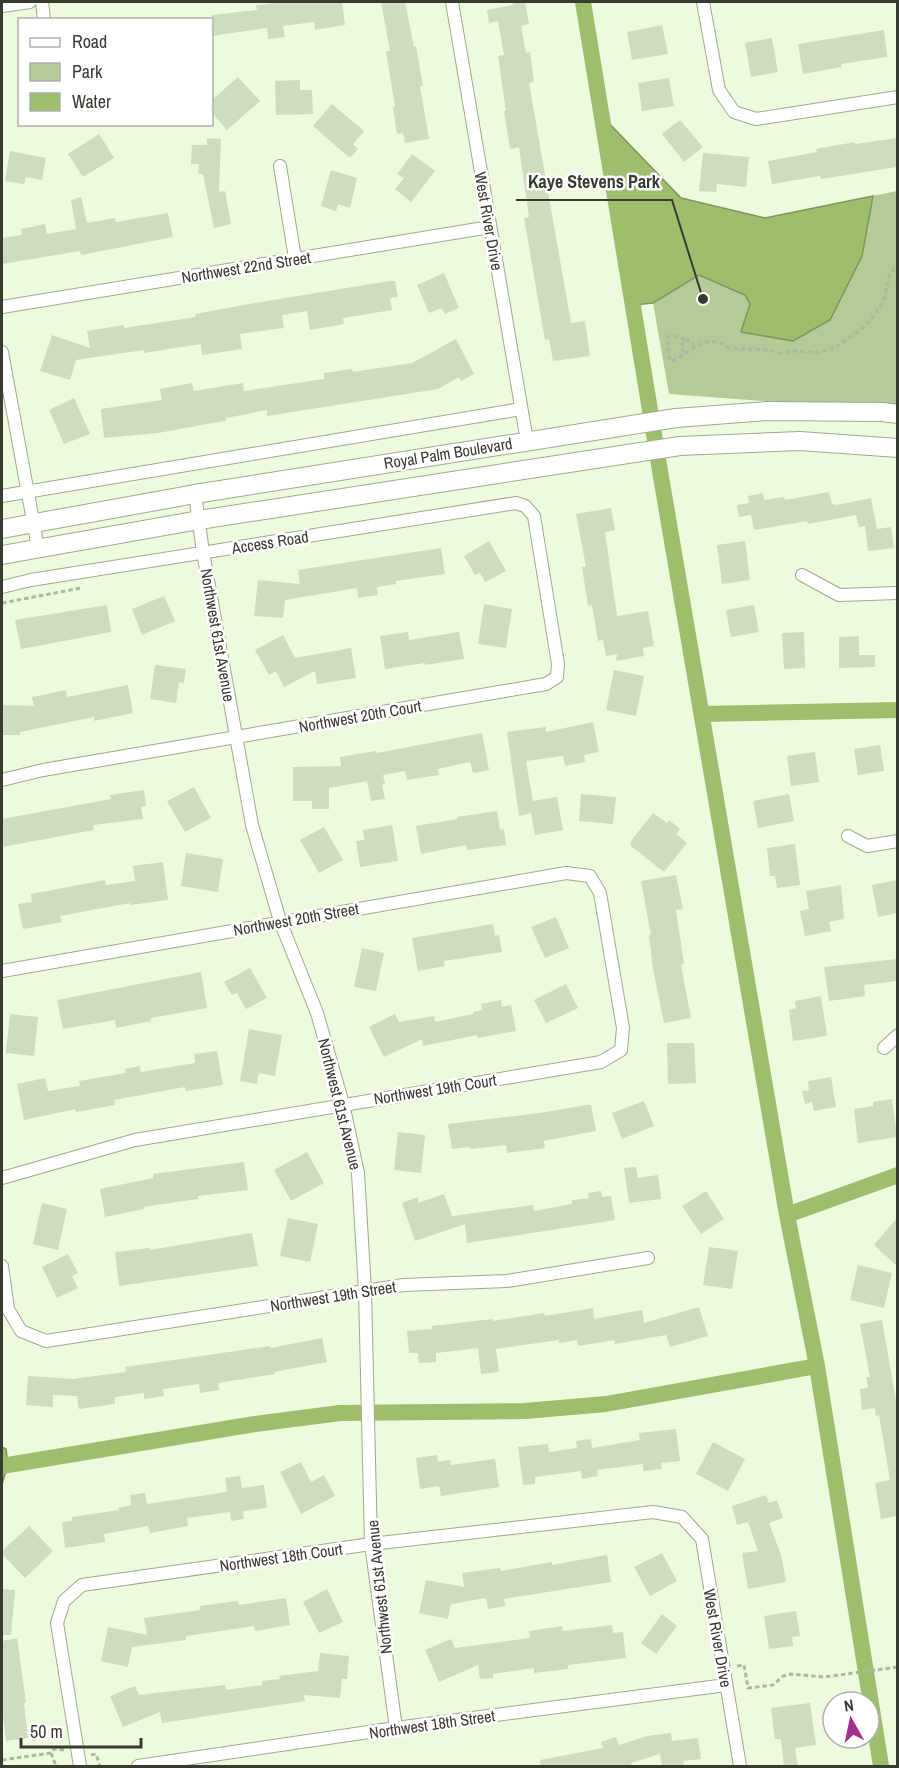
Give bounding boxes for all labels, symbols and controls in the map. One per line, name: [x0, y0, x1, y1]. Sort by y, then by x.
legend: [18, 18, 213, 126]
text: Road: [72, 29, 107, 54]
text: Park: [72, 59, 103, 84]
text: Water: [72, 89, 111, 114]
callout: Kaye Stevens Park: [516, 164, 672, 200]
text: Kaye Stevens Park: [528, 169, 661, 194]
street label: West River Drive: [470, 170, 508, 272]
street label: Northwest 22nd Street: [180, 246, 313, 288]
street label: Royal Palm Boulevard: [382, 432, 514, 474]
street label: Access Road: [229, 525, 310, 559]
street label: Northwest 61st Avenue: [195, 567, 241, 703]
street label: Northwest 20th Court: [297, 694, 423, 738]
street label: Northwest 20th Street: [232, 897, 361, 941]
street label: Northwest 61st Avenue: [313, 1036, 367, 1172]
street label: Northwest 19th Court: [372, 1068, 498, 1110]
street label: Northwest 19th Street: [269, 1275, 398, 1317]
street label: Northwest 61st Avenue: [361, 1519, 397, 1655]
street label: Northwest 18th Court: [218, 1537, 344, 1577]
street label: West River Drive: [699, 1587, 737, 1689]
north arrow: [821, 1690, 881, 1750]
text: N: [842, 1694, 855, 1717]
street label: Northwest 18th Street: [368, 1704, 497, 1744]
scale bar: [21, 1711, 141, 1749]
text: 50 m: [30, 1719, 63, 1744]

